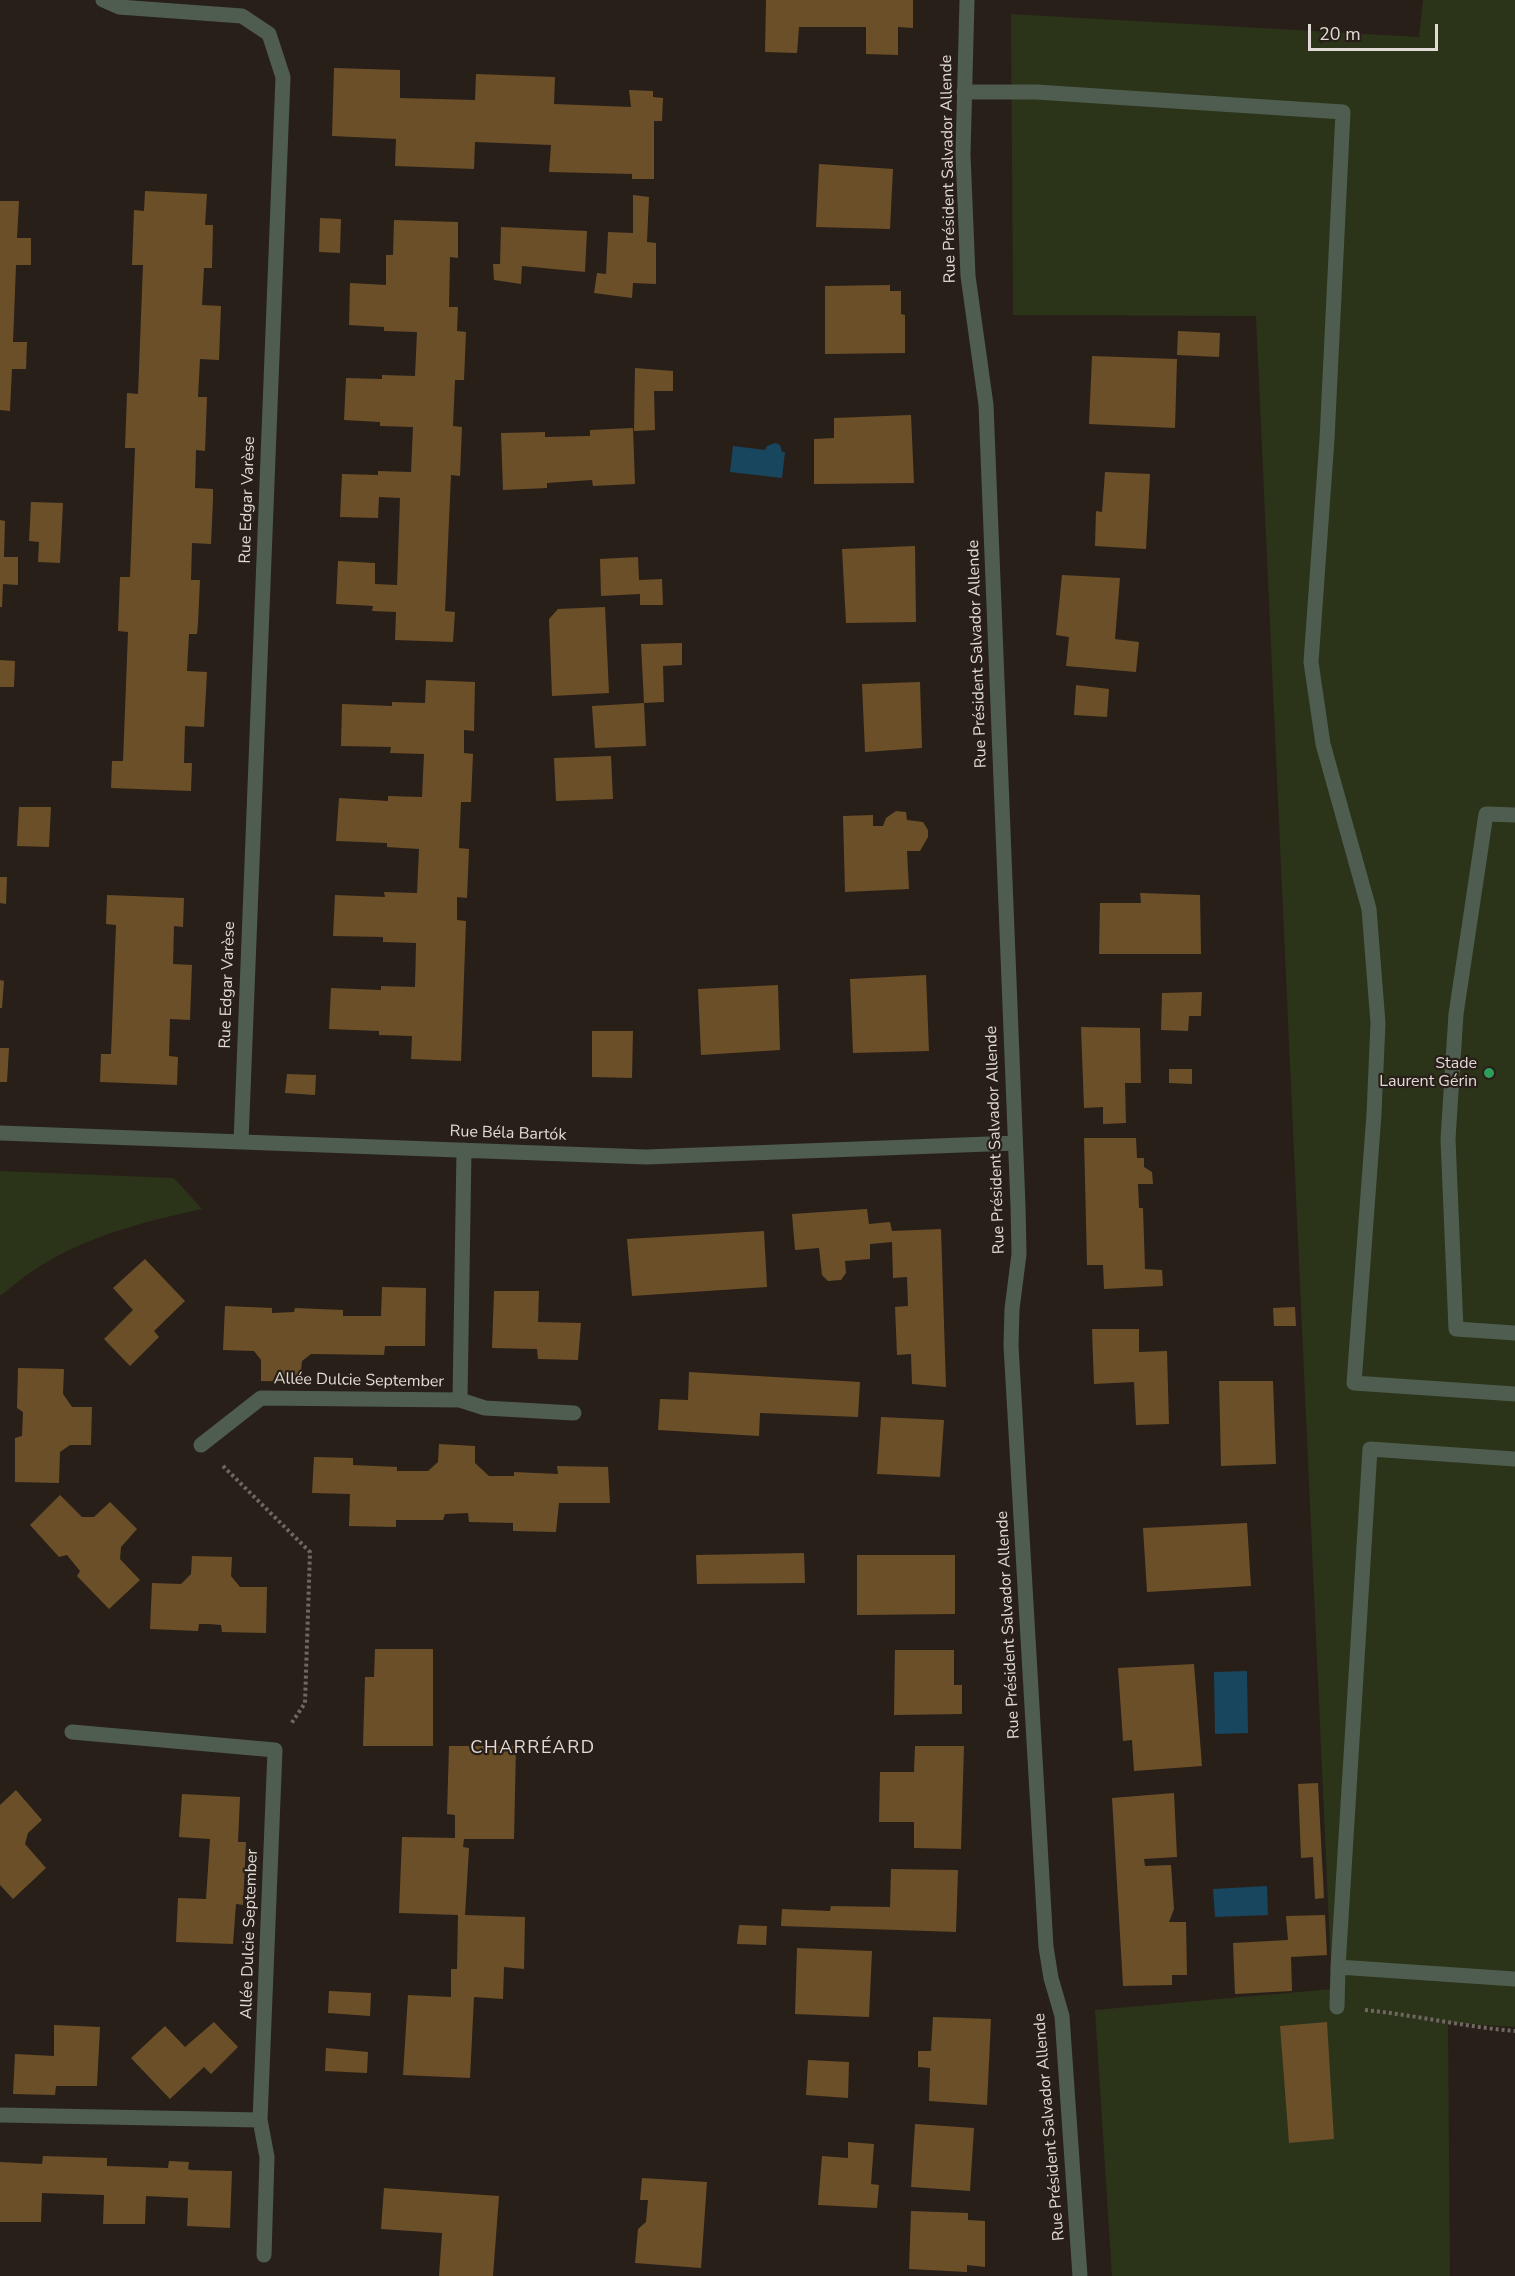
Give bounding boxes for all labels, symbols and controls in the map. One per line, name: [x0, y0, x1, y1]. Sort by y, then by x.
scale bar: [1311, 12, 1442, 50]
text: 20 m: [1319, 22, 1361, 46]
street label: Rue Président Salvador Allende: [937, 55, 961, 283]
street label: Rue Edgar Varèse: [236, 436, 260, 564]
street label: Rue Président Salvador Allende: [964, 540, 992, 768]
street label: Rue Edgar Varèse: [216, 921, 240, 1049]
street label: Rue Président Salvador Allende: [982, 1026, 1010, 1254]
place label: Stade Laurent Gérin: [1379, 1054, 1477, 1092]
marker: Stade Laurent Gérin: [1482, 1066, 1496, 1080]
street label: Rue Béla Bartók: [449, 1122, 567, 1146]
street label: Allée Dulcie September: [274, 1370, 444, 1392]
street label: Rue Président Salvador Allende: [993, 1510, 1025, 1740]
district label: CHARRÉARD: [470, 1738, 596, 1760]
street label: Allée Dulcie September: [237, 1849, 263, 2019]
street label: Rue Président Salvador Allende: [1030, 2012, 1070, 2242]

